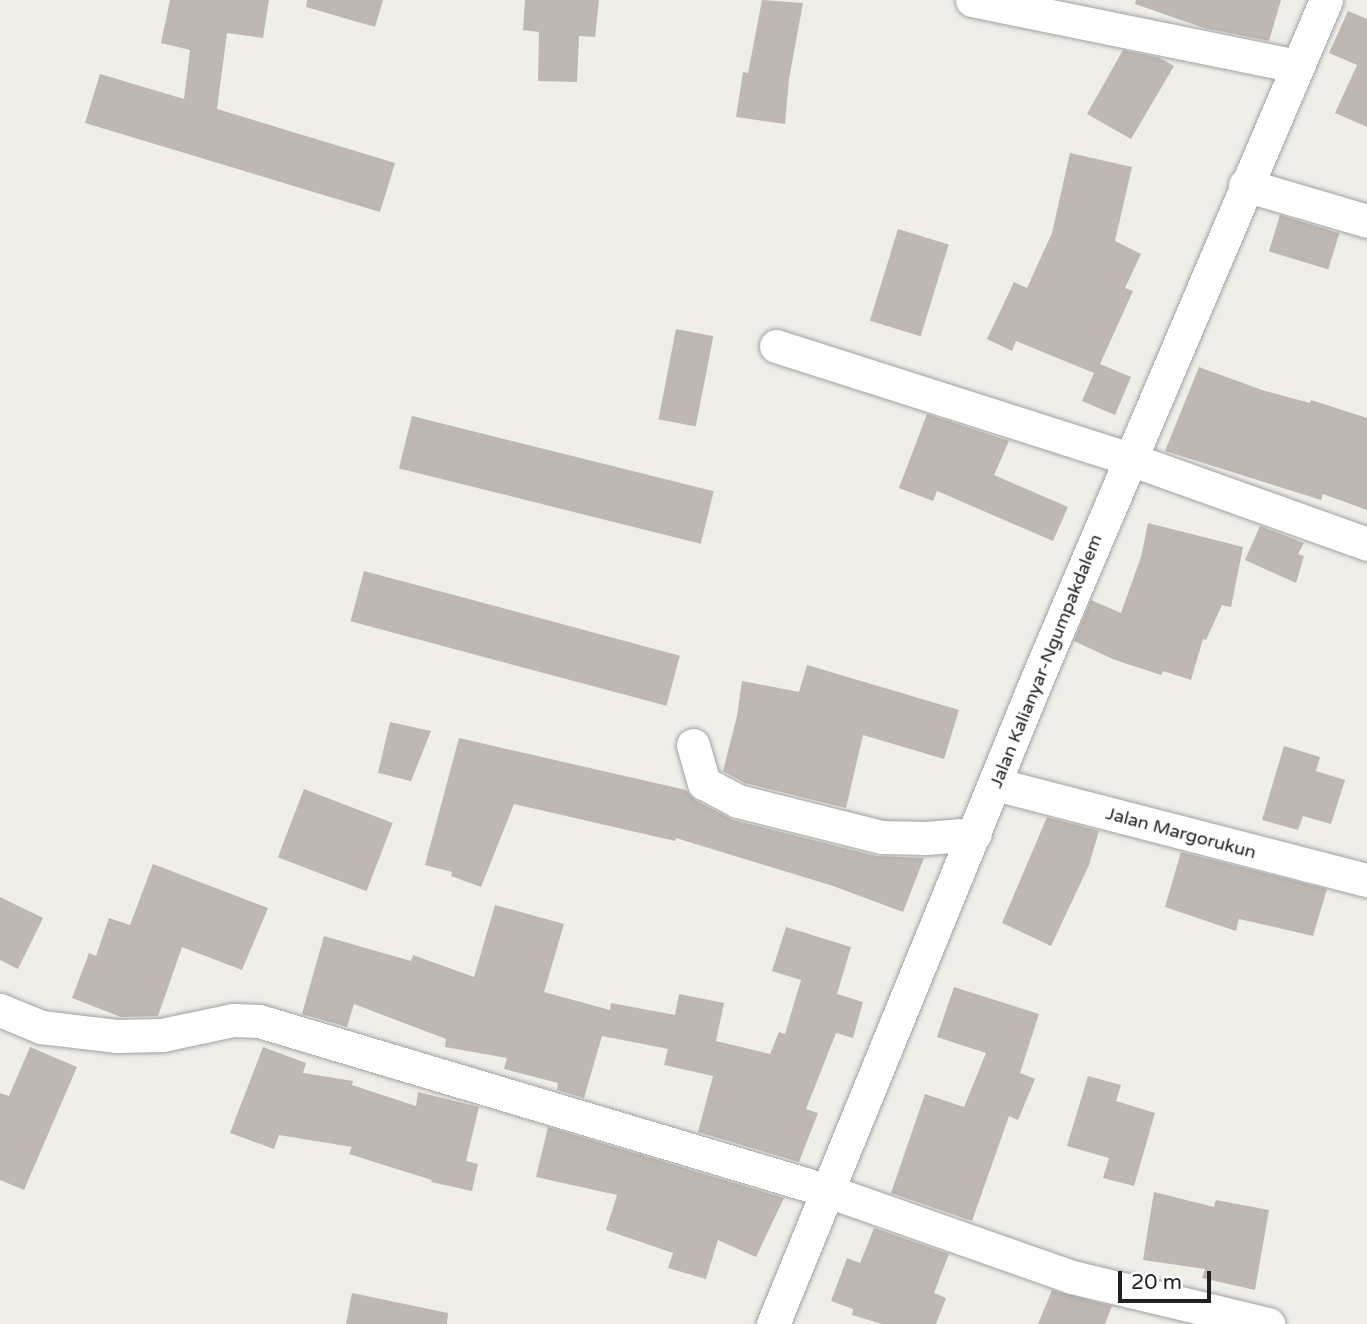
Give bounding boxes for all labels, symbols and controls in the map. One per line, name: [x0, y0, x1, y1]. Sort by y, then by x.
street label: Jalan Kalianyar-Ngumpakdalem: [985, 531, 1107, 791]
street label: Jalan Margorukun: [1103, 803, 1259, 863]
scale bar: [1122, 1258, 1215, 1302]
text: 20 m: [1131, 1270, 1182, 1295]

